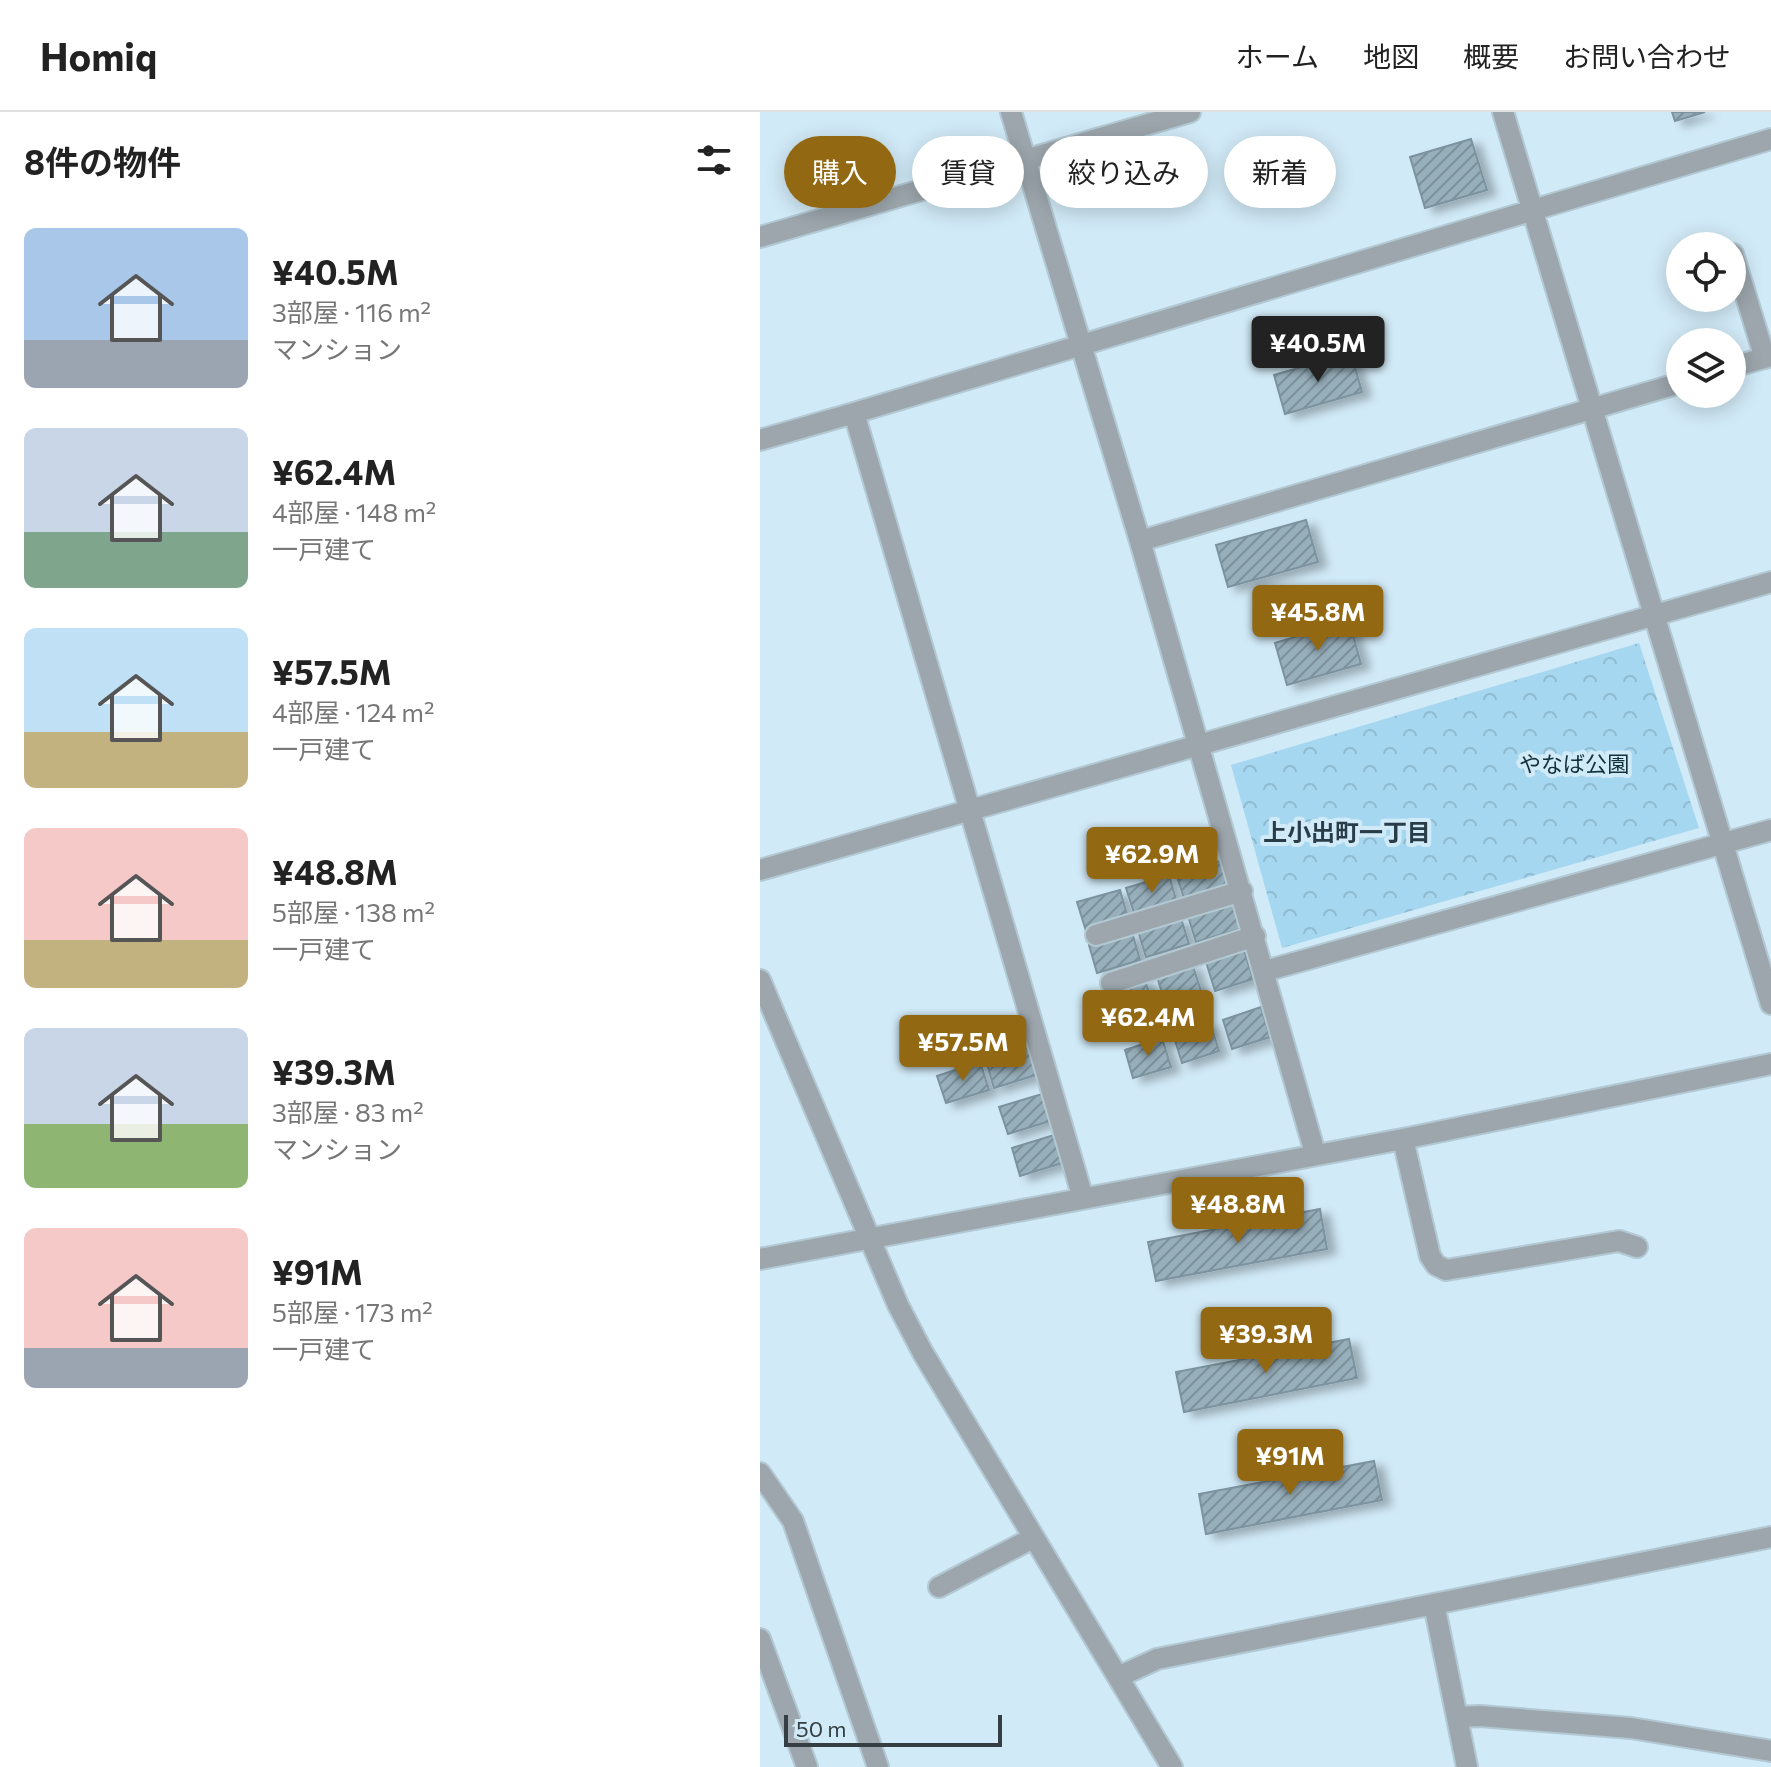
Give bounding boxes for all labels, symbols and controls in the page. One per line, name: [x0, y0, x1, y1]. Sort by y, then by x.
text: Homiq: [40, 32, 157, 79]
text: ホーム: [1236, 39, 1319, 73]
text: 地図: [1363, 39, 1419, 73]
text: 概要: [1463, 39, 1519, 73]
text: お問い合わせ: [1563, 39, 1731, 73]
chip: 購入: [784, 136, 896, 208]
chip: 賃貸: [912, 136, 1024, 208]
chip: 絞り込み: [1040, 136, 1208, 208]
chip: 新着: [1224, 136, 1336, 208]
icon: filters: [692, 138, 736, 182]
text: 8件の物件: [24, 140, 181, 182]
map controls: [1666, 232, 1746, 408]
button: locate: [1666, 232, 1746, 312]
text: ¥40.5M: [272, 250, 399, 292]
icon: home: [88, 260, 184, 356]
text: 3部屋 · 116 m²: [272, 296, 431, 327]
pin: ¥40.5M: [1253, 316, 1383, 384]
text: ¥40.5M: [1270, 326, 1366, 357]
button: layers: [1666, 328, 1746, 408]
text: マンション: [272, 333, 402, 364]
text: ¥62.4M: [272, 450, 396, 492]
icon: home: [88, 460, 184, 556]
text: 4部屋 · 148 m²: [272, 496, 436, 527]
text: 一戸建て: [272, 533, 376, 564]
pin: ¥45.8M: [1253, 585, 1383, 653]
text: ¥45.8M: [1270, 595, 1366, 626]
text: ¥57.5M: [272, 650, 392, 692]
icon: home: [88, 660, 184, 756]
text: 4部屋 · 124 m²: [272, 696, 435, 727]
text: 一戸建て: [272, 733, 376, 764]
park label: やなば公園: [1519, 750, 1629, 777]
district label: 上小出町一丁目: [1263, 817, 1431, 846]
pin: ¥62.9M: [1087, 827, 1217, 895]
text: ¥62.9M: [1105, 837, 1199, 868]
text: ¥48.8M: [272, 850, 398, 892]
icon: home: [88, 860, 184, 956]
text: 5部屋 · 138 m²: [272, 896, 435, 927]
text: 一戸建て: [272, 933, 376, 964]
pin: ¥62.4M: [1083, 990, 1213, 1058]
text: ¥62.4M: [1101, 1000, 1196, 1031]
pin: ¥57.5M: [898, 1015, 1028, 1083]
text: ¥57.5M: [917, 1025, 1009, 1056]
text: ¥39.3M: [272, 1050, 396, 1092]
icon: home: [88, 1060, 184, 1156]
text: 3部屋 · 83 m²: [272, 1096, 424, 1127]
text: マンション: [272, 1133, 402, 1164]
pin: ¥48.8M: [1173, 1177, 1303, 1245]
text: ¥48.8M: [1190, 1187, 1286, 1218]
text: ¥91M: [272, 1250, 363, 1292]
icon: home: [88, 1260, 184, 1356]
text: 5部屋 · 173 m²: [272, 1296, 433, 1327]
pin: ¥39.3M: [1201, 1307, 1331, 1375]
text: ¥39.3M: [1219, 1317, 1313, 1348]
text: 一戸建て: [272, 1333, 376, 1364]
pin: ¥91M: [1243, 1429, 1337, 1497]
text: ¥91M: [1255, 1439, 1325, 1470]
scale bar: [784, 1711, 1002, 1747]
text: 50 m: [796, 1715, 846, 1742]

